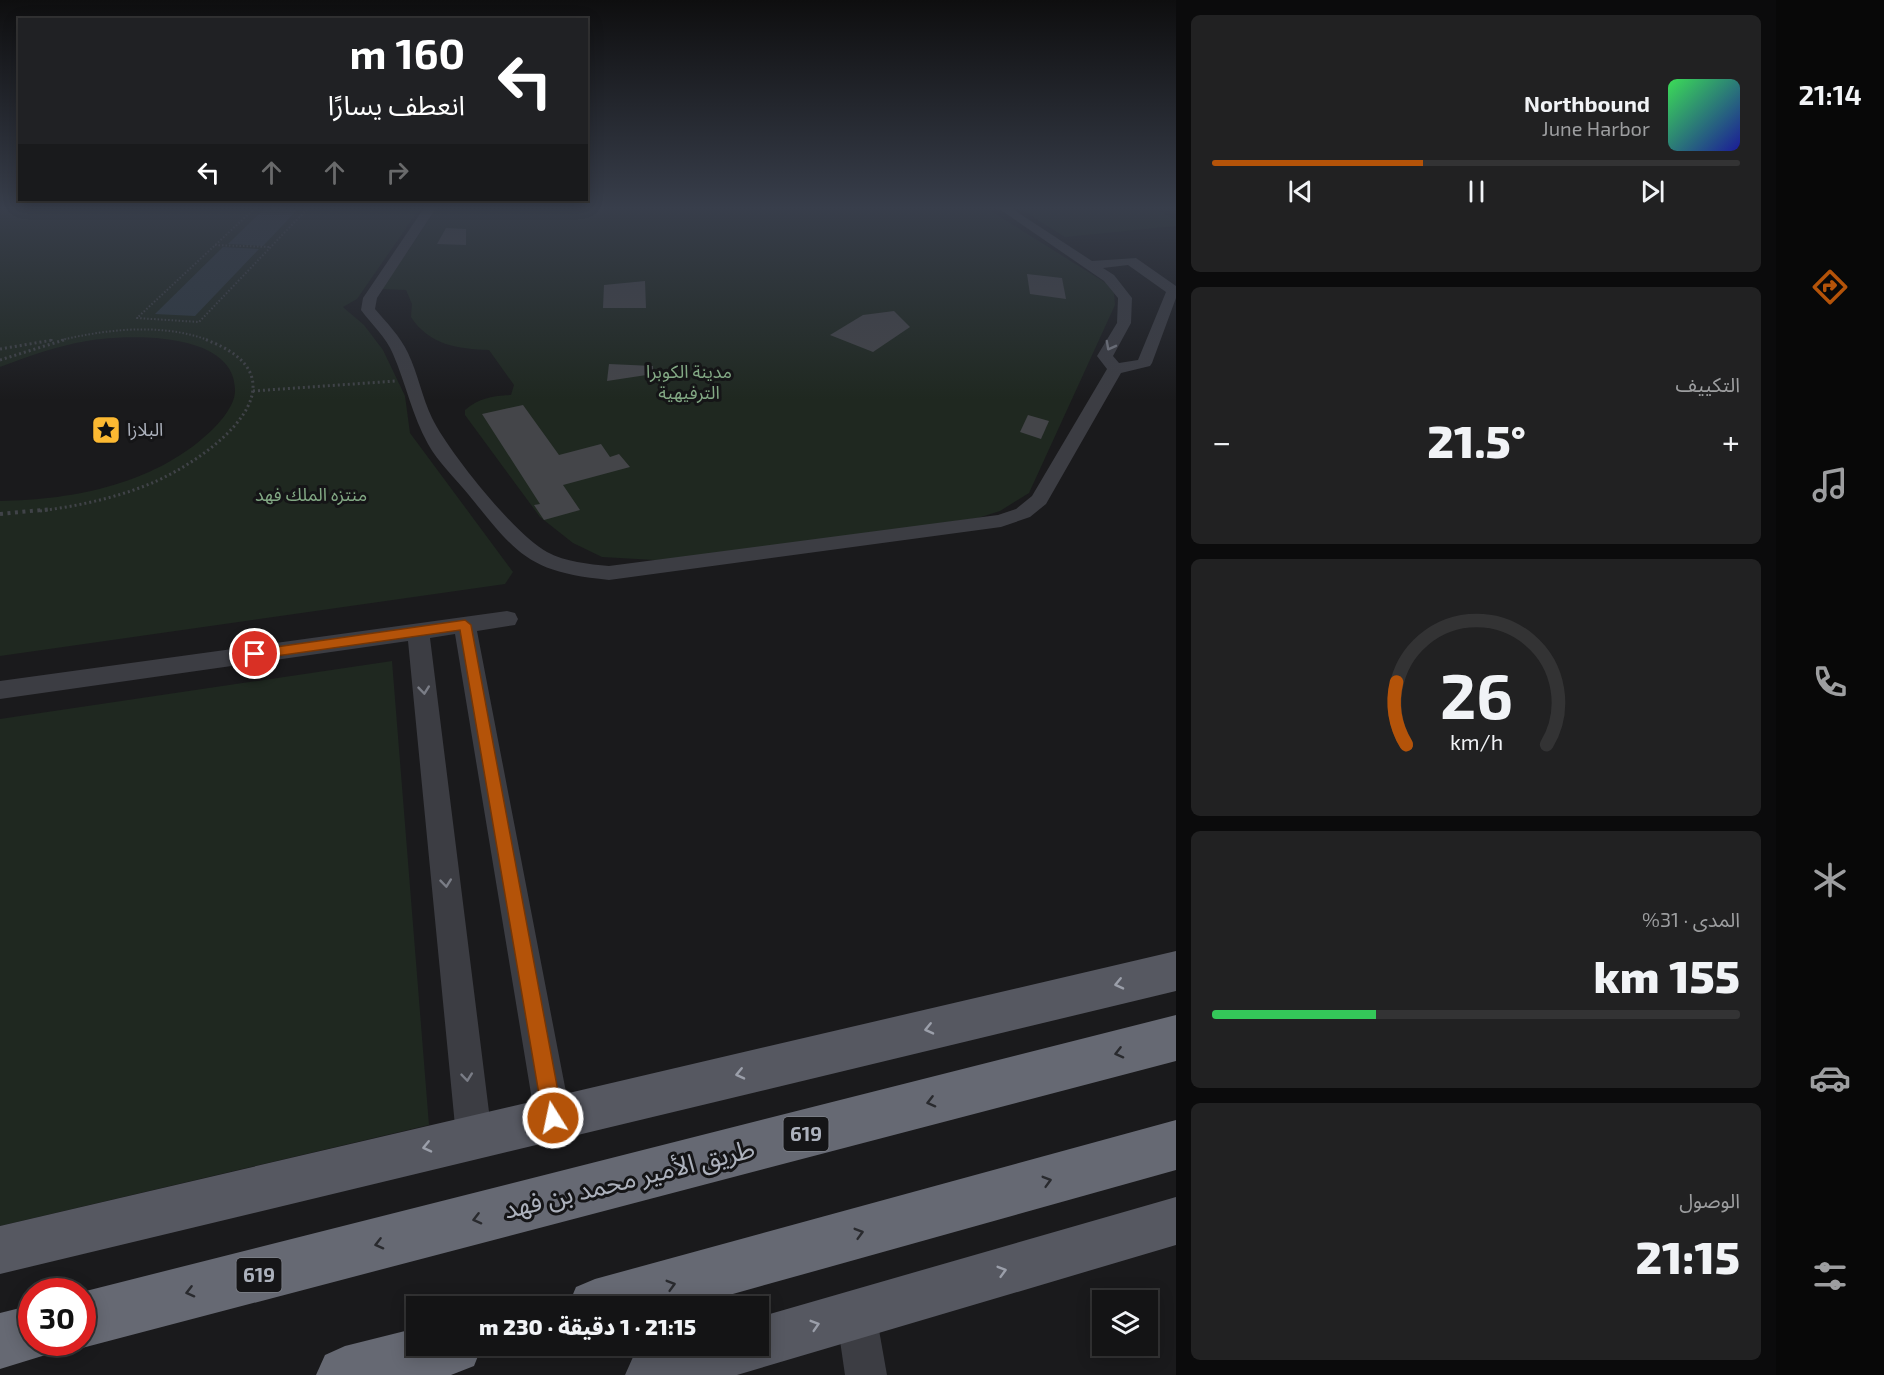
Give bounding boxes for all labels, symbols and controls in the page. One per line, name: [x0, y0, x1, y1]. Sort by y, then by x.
text: 160 m: [349, 27, 465, 77]
icon: left: [486, 42, 564, 120]
text: 21:14: [1798, 78, 1862, 110]
text: انعطف يسارًا: [328, 88, 465, 120]
text: Northbound: [1524, 90, 1650, 116]
text: June Harbor: [1542, 116, 1650, 140]
icon: left: [192, 156, 225, 189]
icon: ahead: [255, 156, 288, 189]
icon: ahead: [318, 156, 351, 189]
icon: right: [381, 156, 414, 189]
icon: previous: [1284, 175, 1317, 208]
icon: pause: [1460, 175, 1493, 208]
icon: next: [1636, 175, 1669, 208]
icon: directions: [1809, 266, 1851, 308]
one-way arrow: [1106, 340, 1117, 350]
park label: مدينة الكوبرا الترفيهية: [646, 360, 732, 404]
text: التكييف: [1676, 372, 1740, 396]
text: 21.5°: [1427, 413, 1526, 467]
place icon: البلازا: [90, 414, 122, 446]
place label: البلازا: [127, 418, 163, 441]
text: −: [1212, 421, 1231, 461]
text: +: [1722, 421, 1740, 461]
icon: music: [1809, 464, 1851, 506]
park label: منتزه الملك فهد: [255, 483, 367, 506]
pin: [229, 628, 280, 679]
icon: arrive: [238, 637, 271, 670]
text: 26: [1439, 657, 1513, 732]
icon: phone: [1809, 661, 1851, 703]
one-way arrow: [417, 685, 430, 694]
text: km/h: [1449, 729, 1503, 754]
icon: climate: [1809, 859, 1851, 901]
one-way arrow: [439, 879, 452, 888]
text: المدى · 31%: [1642, 907, 1740, 931]
text: 155 km: [1594, 948, 1740, 1002]
one-way arrow: [1114, 977, 1124, 990]
one-way arrow: [925, 1021, 935, 1034]
one-way arrow: [1115, 1045, 1125, 1058]
icon: car: [1809, 1057, 1851, 1099]
one-way arrow: [735, 1066, 745, 1079]
one-way arrow: [461, 1073, 473, 1082]
position arrow: [521, 1086, 585, 1150]
one-way arrow: [926, 1094, 936, 1107]
road number: 619: [784, 1117, 828, 1151]
street label: طريق الأمير محمد بن فهد: [500, 1131, 758, 1226]
one-way arrow: [422, 1140, 432, 1153]
one-way arrow: [1042, 1175, 1052, 1188]
text: الوصول: [1679, 1188, 1740, 1212]
one-way arrow: [473, 1211, 483, 1224]
one-way arrow: [853, 1228, 864, 1240]
text: 21:15: [1636, 1229, 1740, 1283]
one-way arrow: [374, 1237, 385, 1249]
icon: filters: [1809, 1255, 1851, 1297]
road number: 619: [236, 1258, 282, 1292]
one-way arrow: [996, 1266, 1007, 1278]
speed limit sign: 30: [18, 1278, 96, 1356]
one-way arrow: [665, 1280, 676, 1292]
one-way arrow: [185, 1285, 195, 1298]
map controls: [1092, 1290, 1158, 1356]
button: layers: [1092, 1290, 1158, 1356]
text: 21:15 · 1 دقيقة · 230 m: [479, 1313, 696, 1339]
one-way arrow: [809, 1320, 820, 1332]

